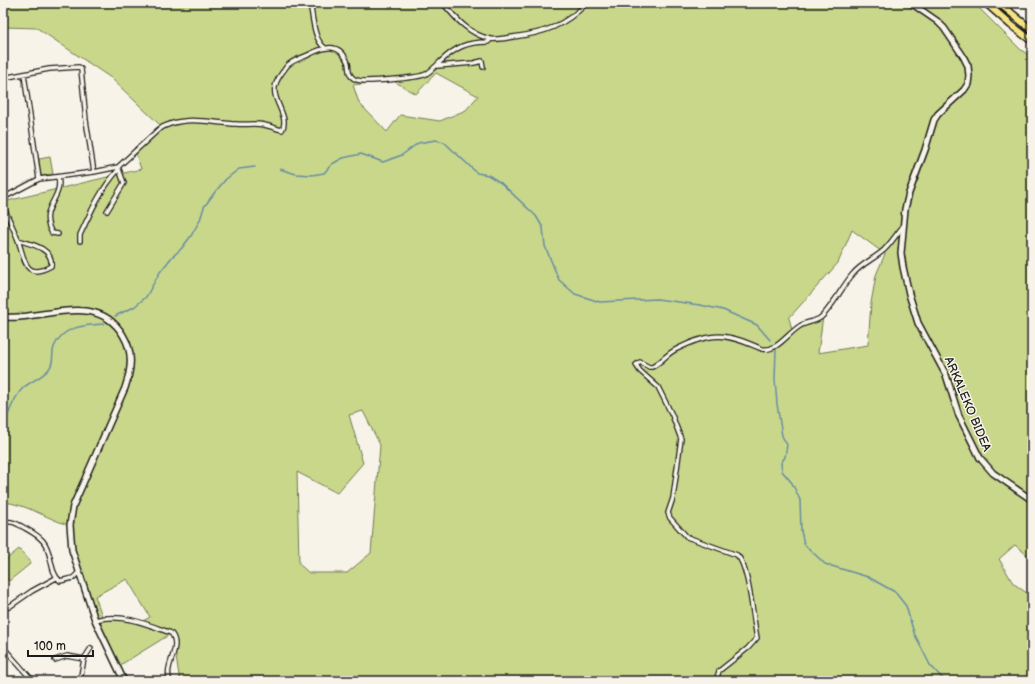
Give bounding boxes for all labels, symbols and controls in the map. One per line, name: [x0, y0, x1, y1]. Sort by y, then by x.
street label: ARKALEKO BIDEA: [941, 354, 995, 455]
scale bar: [28, 632, 93, 658]
text: 100 m: [34, 639, 66, 654]

